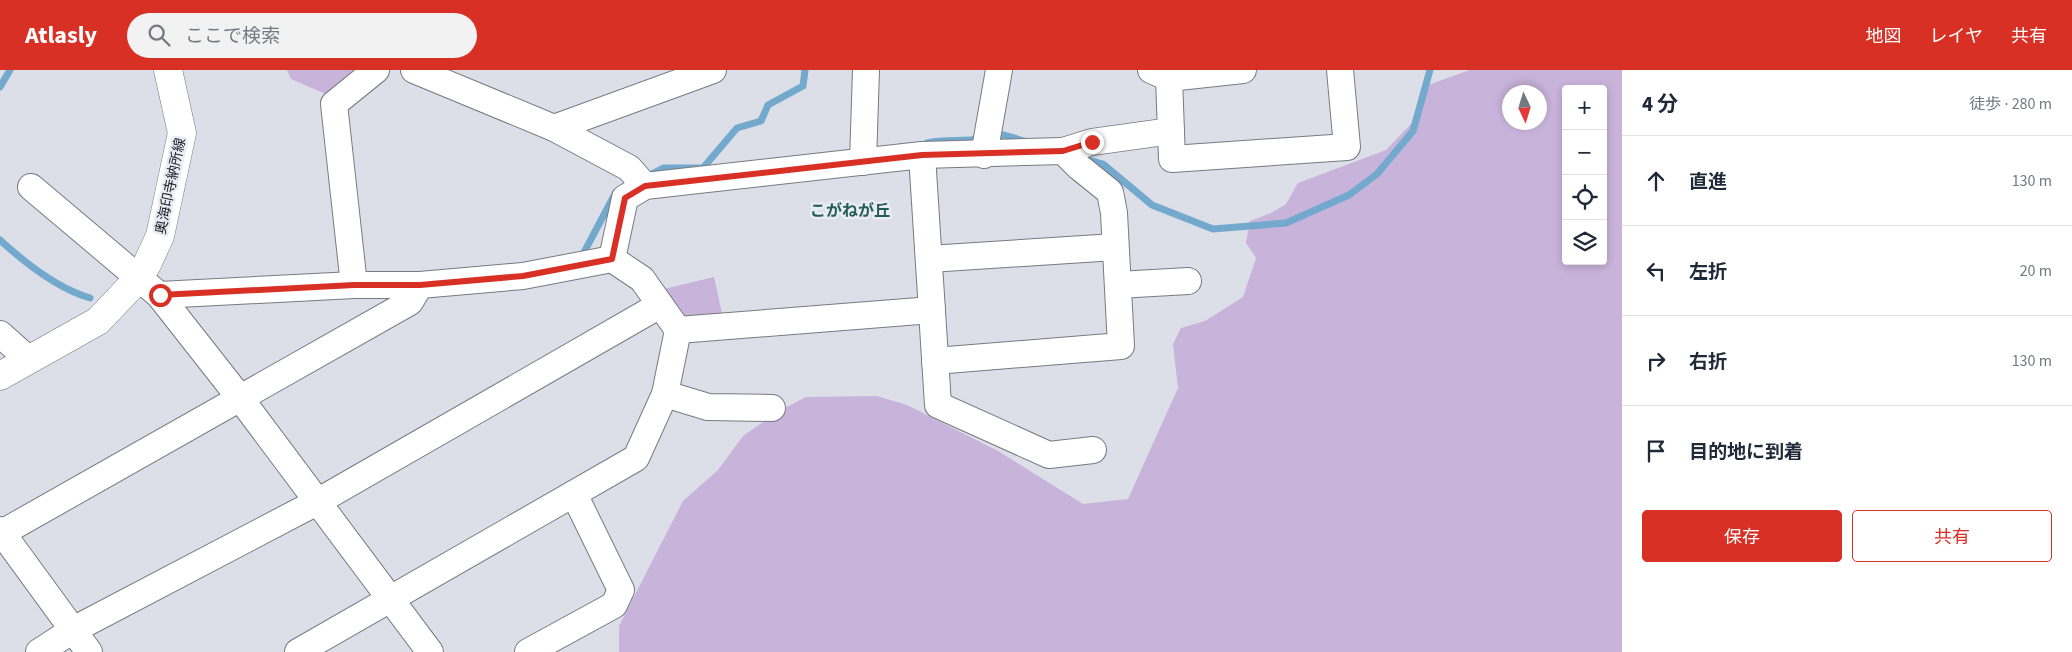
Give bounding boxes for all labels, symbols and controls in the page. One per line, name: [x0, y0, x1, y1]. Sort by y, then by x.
search box: [127, 13, 477, 58]
text: Atlasly: [25, 18, 97, 53]
icon: search: [145, 21, 173, 49]
text: ここで検索: [185, 23, 280, 50]
text: 地図: [1866, 24, 1902, 49]
text: レイヤ: [1930, 24, 1983, 49]
text: 共有: [2011, 24, 2047, 49]
north arrow: [1502, 85, 1547, 130]
map controls: [1562, 85, 1607, 265]
button: +: [1562, 85, 1607, 130]
text: 4 分: [1642, 89, 1678, 119]
text: 徒歩 · 280 m: [1969, 93, 2052, 115]
button: −: [1562, 130, 1607, 175]
route end: [1081, 131, 1104, 154]
street label: 奥海印寺納所線: [151, 136, 191, 236]
icon: ahead: [1642, 167, 1670, 195]
text: 直進: [1689, 169, 1727, 196]
text: 130 m: [2012, 170, 2052, 192]
button: locate: [1562, 175, 1607, 220]
district label: こがねが丘: [810, 200, 890, 222]
button: layers: [1562, 220, 1607, 265]
icon: left: [1642, 257, 1670, 285]
text: 左折: [1689, 259, 1727, 286]
text: 20 m: [2020, 260, 2052, 282]
route start: [149, 284, 172, 307]
icon: right: [1642, 347, 1670, 375]
text: 右折: [1689, 349, 1727, 376]
text: 130 m: [2012, 350, 2052, 372]
icon: arrive: [1642, 437, 1670, 465]
text: 目的地に到着: [1689, 439, 1803, 466]
button: 保存: [1642, 510, 1842, 562]
button: 共有: [1852, 510, 2052, 562]

